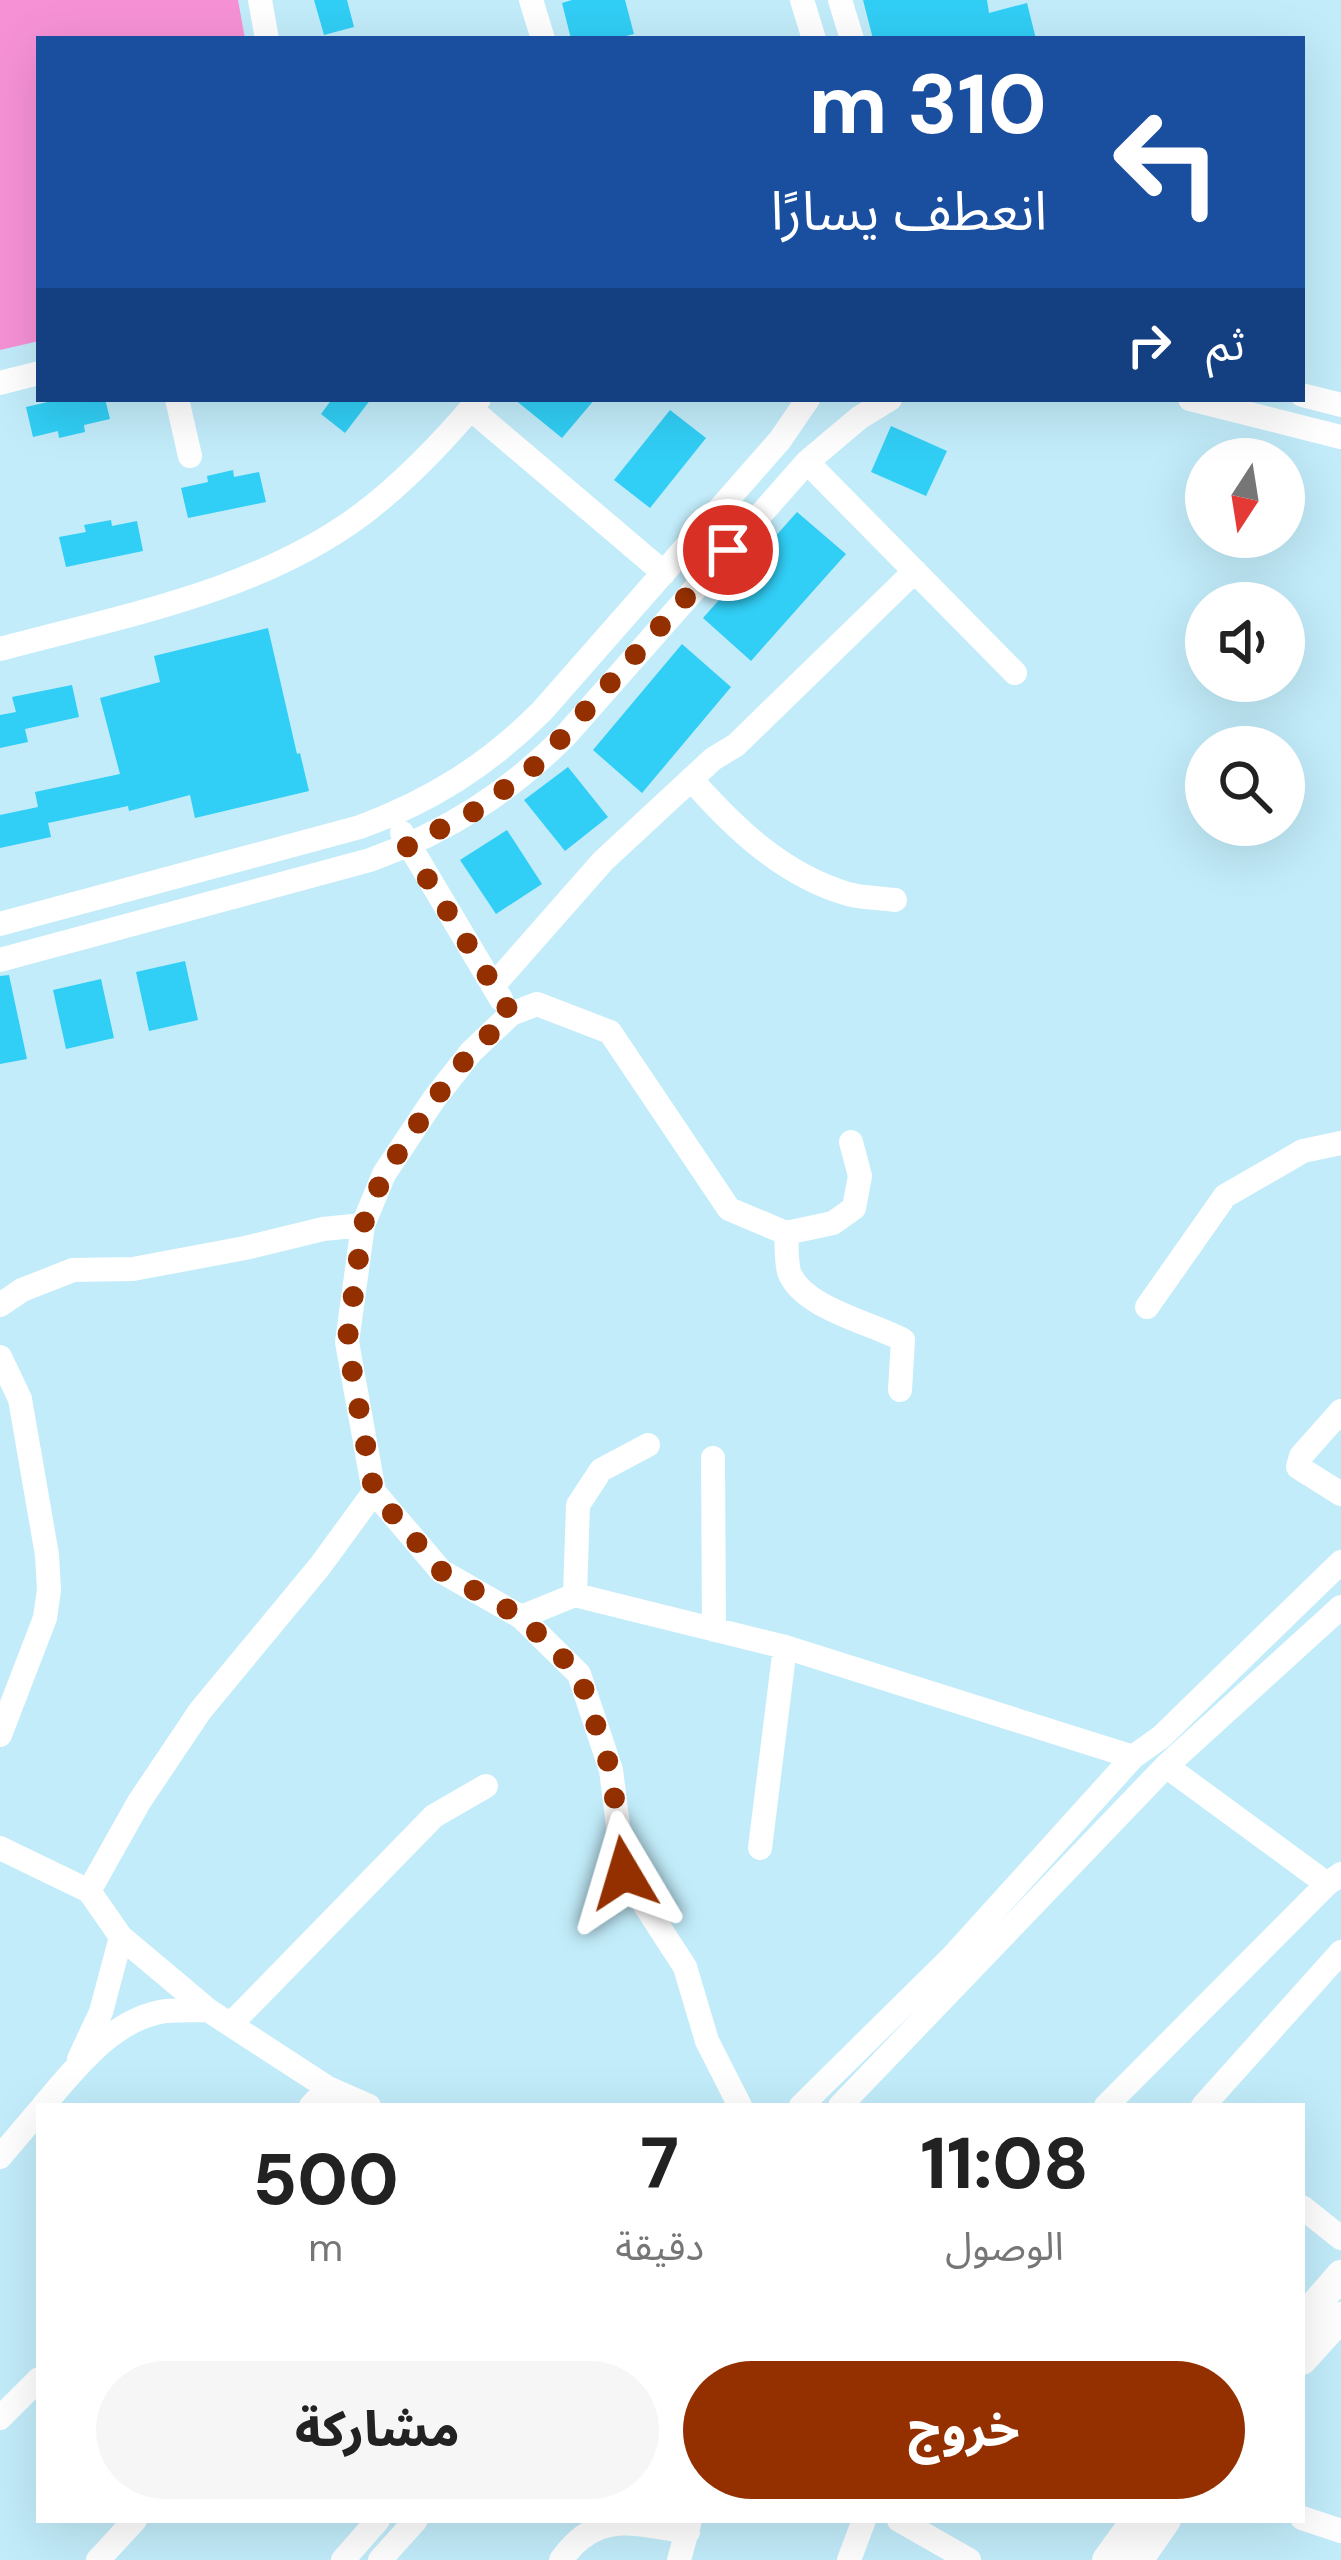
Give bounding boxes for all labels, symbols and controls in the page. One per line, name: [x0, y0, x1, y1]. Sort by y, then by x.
text: 310 m: [808, 50, 1047, 159]
icon: left: [1089, 84, 1245, 240]
text: انعطف يسارًا: [770, 176, 1047, 247]
icon: right: [1116, 312, 1182, 378]
text: ثم: [1206, 315, 1245, 374]
north arrow: [1185, 438, 1305, 558]
map controls: [1185, 438, 1305, 846]
pin: [677, 499, 779, 601]
icon: arrive: [695, 517, 761, 583]
button: sound: [1185, 582, 1305, 702]
button: search: [1185, 726, 1305, 846]
position arrow: [561, 1810, 687, 1936]
text: 7: [640, 2117, 679, 2210]
text: 11:08: [920, 2117, 1089, 2210]
text: 500: [252, 2133, 399, 2226]
text: دقيقة: [615, 2221, 704, 2272]
text: الوصول: [945, 2221, 1064, 2272]
text: m: [308, 2222, 343, 2273]
button: مشاركة: [96, 2361, 659, 2499]
button: خروج: [683, 2361, 1245, 2499]

